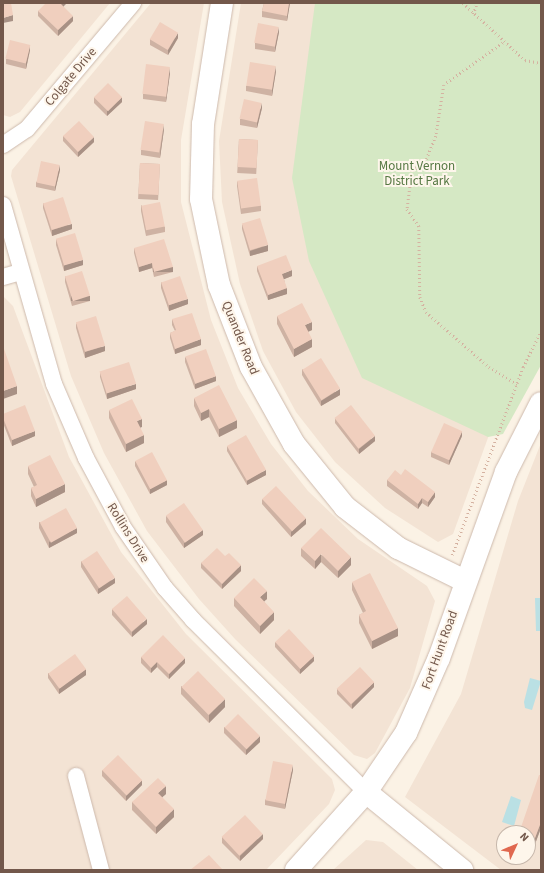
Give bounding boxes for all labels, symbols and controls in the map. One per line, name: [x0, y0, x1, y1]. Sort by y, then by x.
street label: Colgate Drive: [42, 44, 100, 110]
park label: Mount Vernon District Park: [379, 159, 455, 190]
street label: Quander Road: [218, 299, 262, 377]
street label: Rollins Drive: [104, 500, 152, 566]
street label: Fort Hunt Road: [419, 609, 461, 691]
north arrow: [496, 825, 536, 865]
text: N: [516, 829, 532, 845]

